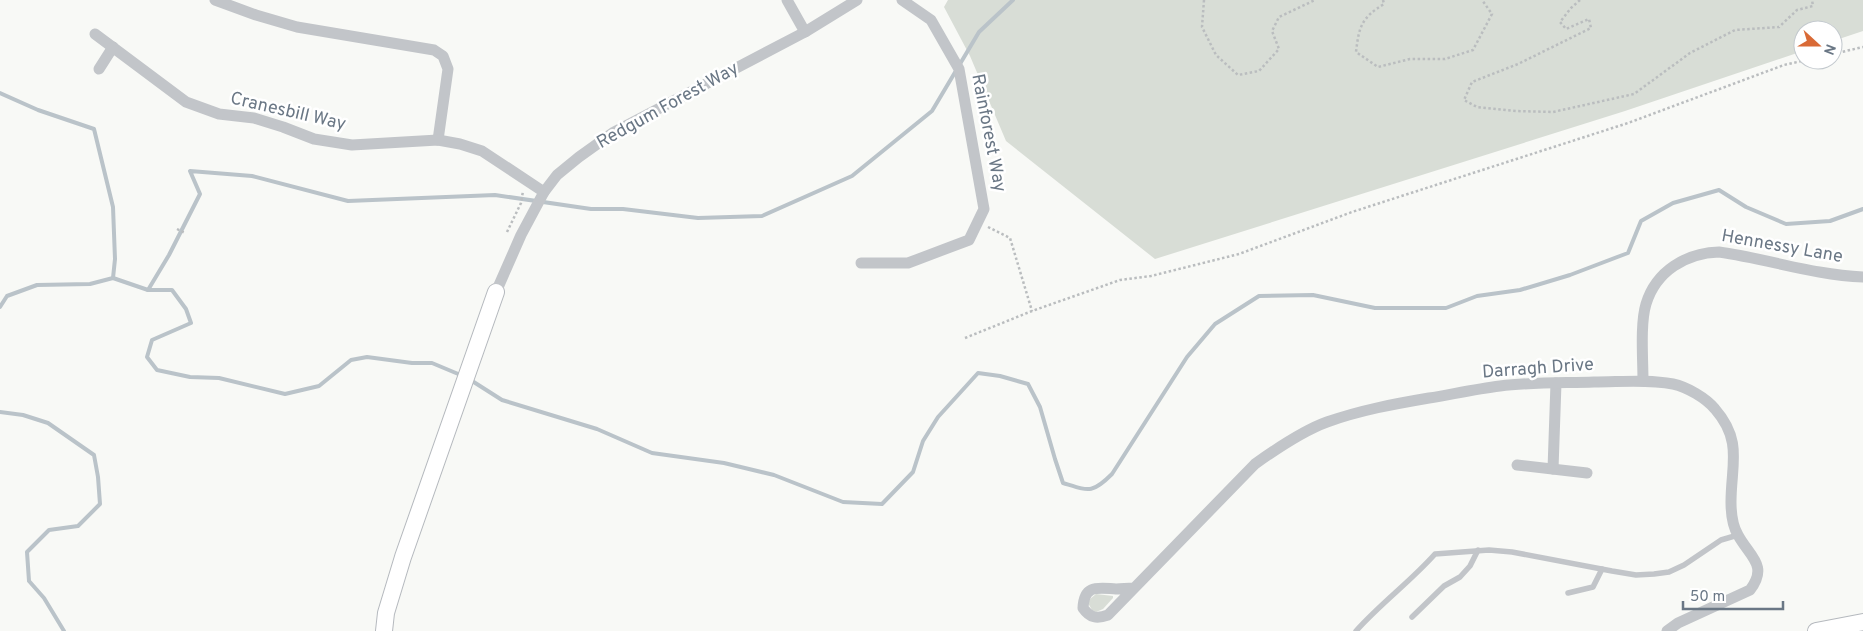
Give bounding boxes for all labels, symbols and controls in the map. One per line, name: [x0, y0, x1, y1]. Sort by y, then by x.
north arrow: [1793, 20, 1843, 70]
text: N: [1819, 41, 1838, 57]
street label: Redgum Forest Way: [593, 57, 743, 155]
street label: Rainforest Way: [965, 72, 1011, 194]
street label: Cranesbill Way: [228, 88, 348, 136]
street label: Hennessy Lane: [1719, 225, 1845, 269]
street label: Darragh Drive: [1481, 354, 1595, 384]
scale bar: [1683, 578, 1783, 610]
text: 50 m: [1690, 588, 1725, 607]

